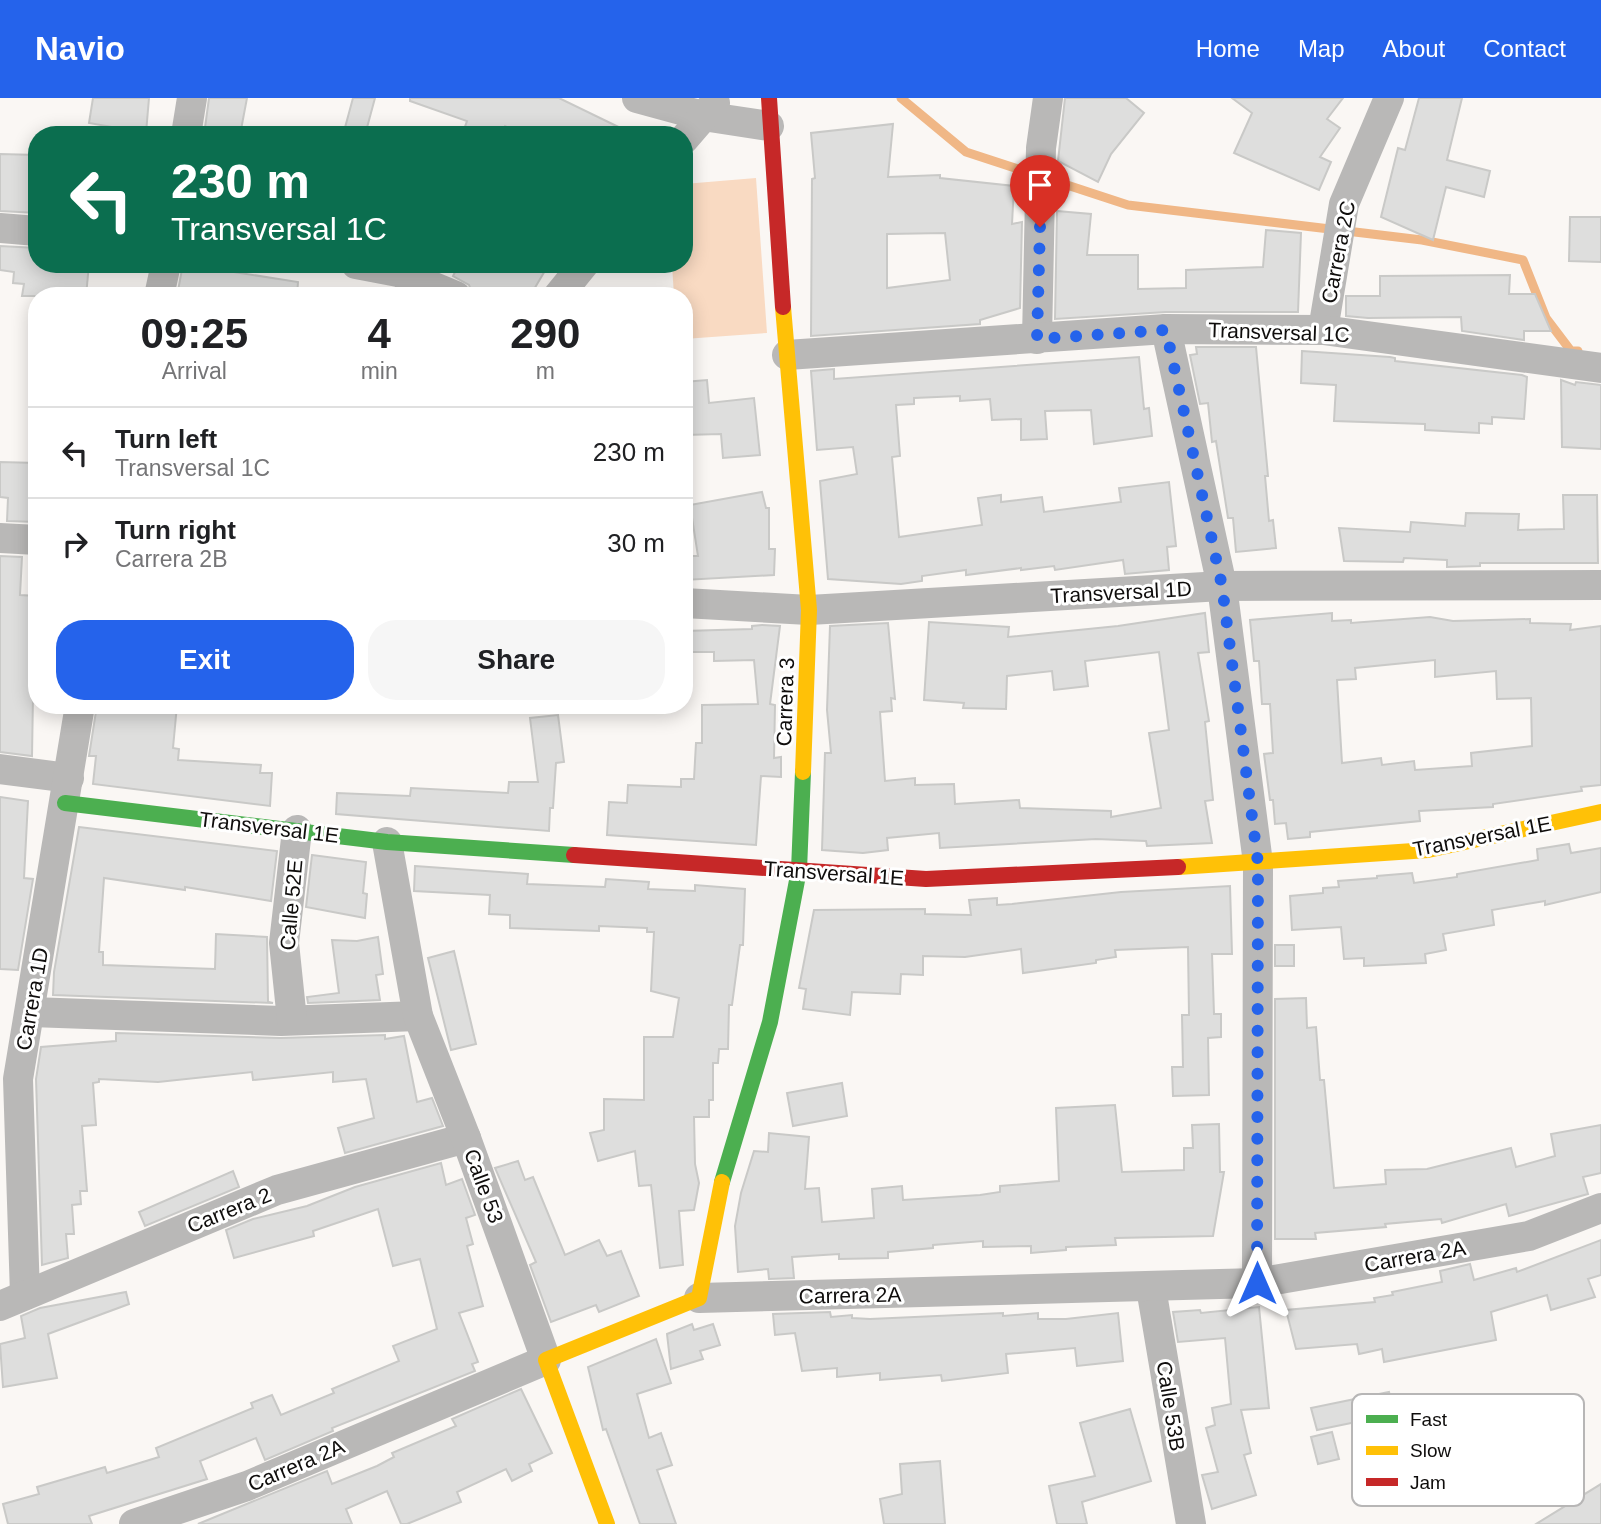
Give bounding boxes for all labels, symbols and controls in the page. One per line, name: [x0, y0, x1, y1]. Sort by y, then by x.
text: Navio: [35, 30, 125, 67]
text: Home: [1196, 35, 1260, 62]
text: Map: [1298, 35, 1345, 62]
text: About: [1383, 35, 1445, 62]
text: Contact: [1483, 35, 1566, 62]
icon: left: [56, 154, 147, 245]
text: 230 m: [171, 154, 310, 208]
pin: [1010, 155, 1070, 227]
icon: arrive: [1021, 166, 1059, 204]
street label: Carrera 2C: [1317, 199, 1359, 305]
text: Transversal 1C: [171, 211, 387, 247]
text: 09:25: [141, 310, 248, 357]
text: 4: [367, 310, 391, 357]
text: 290: [510, 310, 580, 357]
street label: Transversal 1C: [1208, 318, 1350, 346]
text: Arrival: [162, 358, 227, 384]
text: min: [361, 358, 398, 384]
text: m: [536, 358, 555, 384]
text: Turn left: [115, 424, 217, 454]
icon: left: [56, 434, 94, 472]
text: 230 m: [593, 437, 665, 467]
text: Transversal 1C: [115, 455, 270, 481]
text: Turn right: [115, 515, 236, 545]
icon: right: [56, 525, 94, 563]
text: 30 m: [607, 528, 665, 558]
text: Carrera 2B: [115, 546, 227, 572]
street label: Transversal 1D: [1050, 577, 1192, 607]
button: Exit: [56, 620, 354, 700]
button: Share: [368, 620, 665, 700]
street label: Carrera 3: [772, 657, 798, 747]
street label: Transversal 1E: [198, 807, 340, 847]
street label: Transversal 1E: [1411, 811, 1553, 861]
street label: Transversal 1E: [763, 857, 905, 889]
street label: Calle 52E: [276, 859, 306, 951]
street label: Carrera 1D: [12, 946, 52, 1052]
street label: Calle 53: [460, 1146, 508, 1226]
street label: Carrera 2: [184, 1183, 274, 1237]
street label: Carrera 2A: [1362, 1236, 1468, 1276]
position arrow: [1220, 1246, 1294, 1320]
street label: Carrera 2A: [798, 1283, 902, 1307]
street label: Calle 53B: [1153, 1359, 1189, 1453]
legend: [1352, 1394, 1584, 1506]
text: Fast: [1410, 1409, 1448, 1430]
street label: Carrera 2A: [244, 1434, 348, 1496]
text: Slow: [1410, 1440, 1451, 1461]
text: Jam: [1410, 1472, 1446, 1493]

